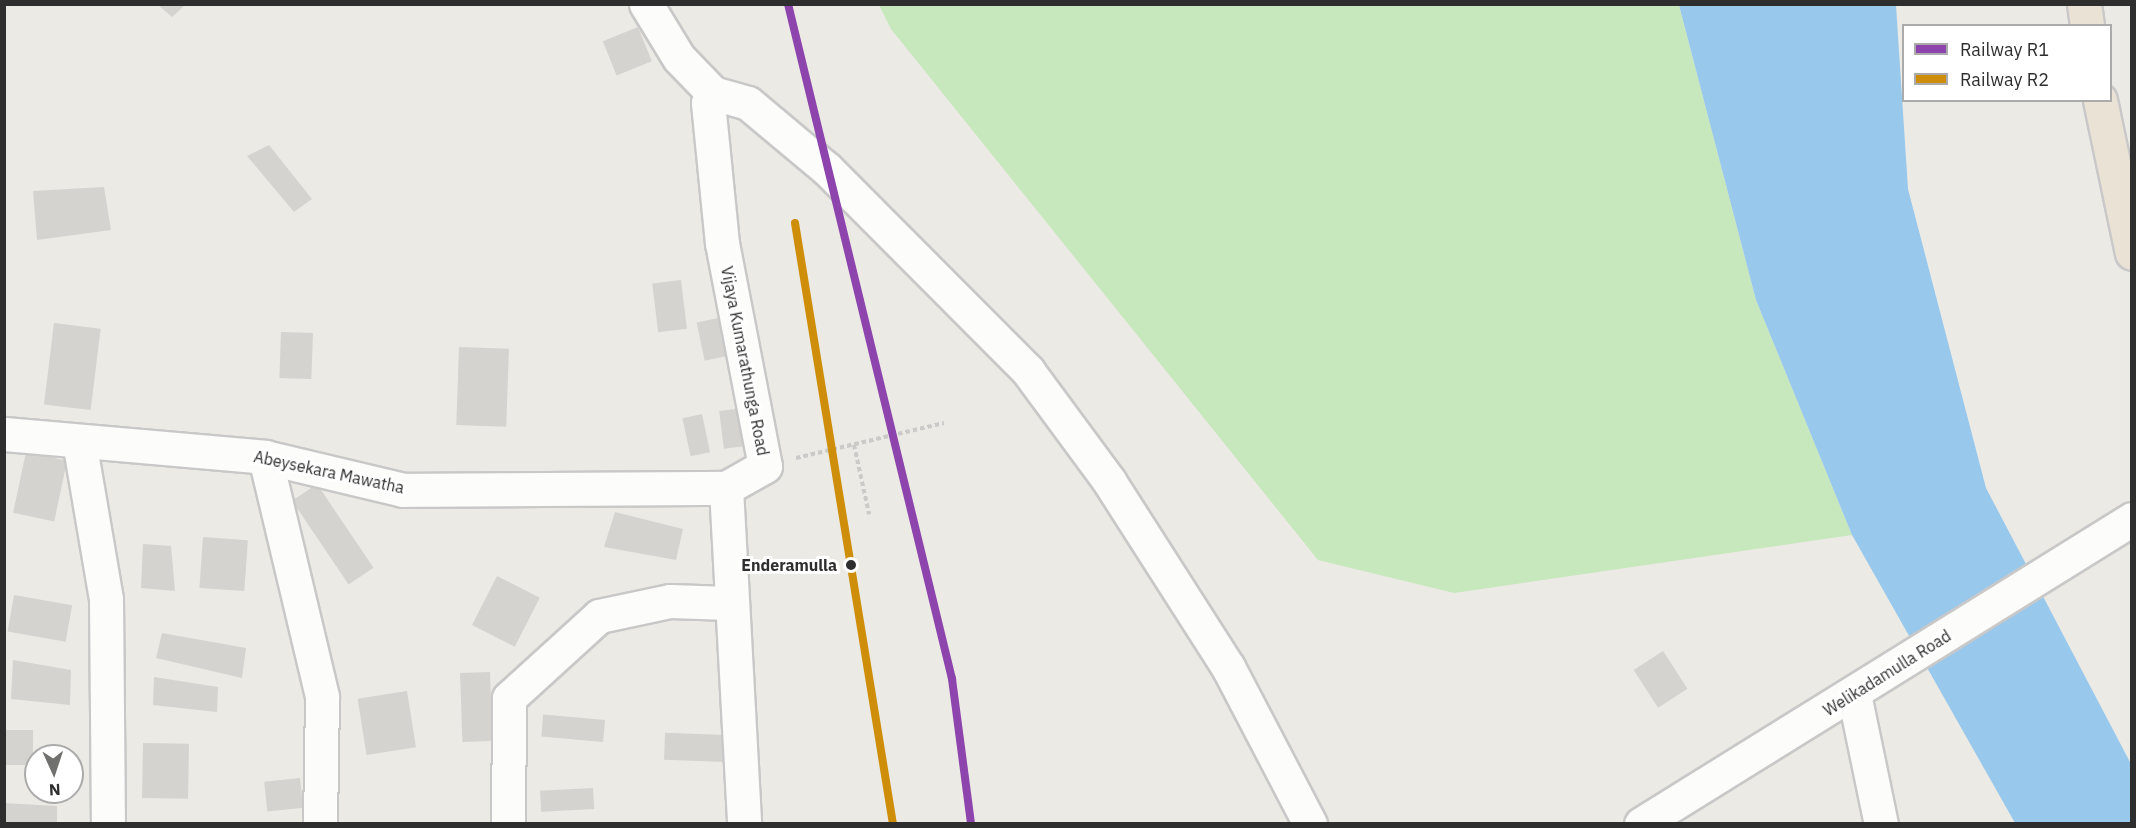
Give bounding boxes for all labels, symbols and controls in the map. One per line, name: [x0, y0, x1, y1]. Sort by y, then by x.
legend: [1902, 24, 2112, 102]
text: Railway R1: [1960, 38, 2049, 61]
text: Railway R2: [1960, 68, 2049, 91]
street label: Vijaya Kumarathunga Road: [717, 265, 773, 457]
street label: Abeysekara Mawatha: [252, 447, 406, 497]
place label: Enderamulla: [741, 555, 837, 575]
marker: Enderamulla: [842, 556, 860, 574]
street label: Welikadamulla Road: [1820, 626, 1954, 720]
north arrow: [24, 744, 84, 804]
text: N: [49, 780, 61, 800]

